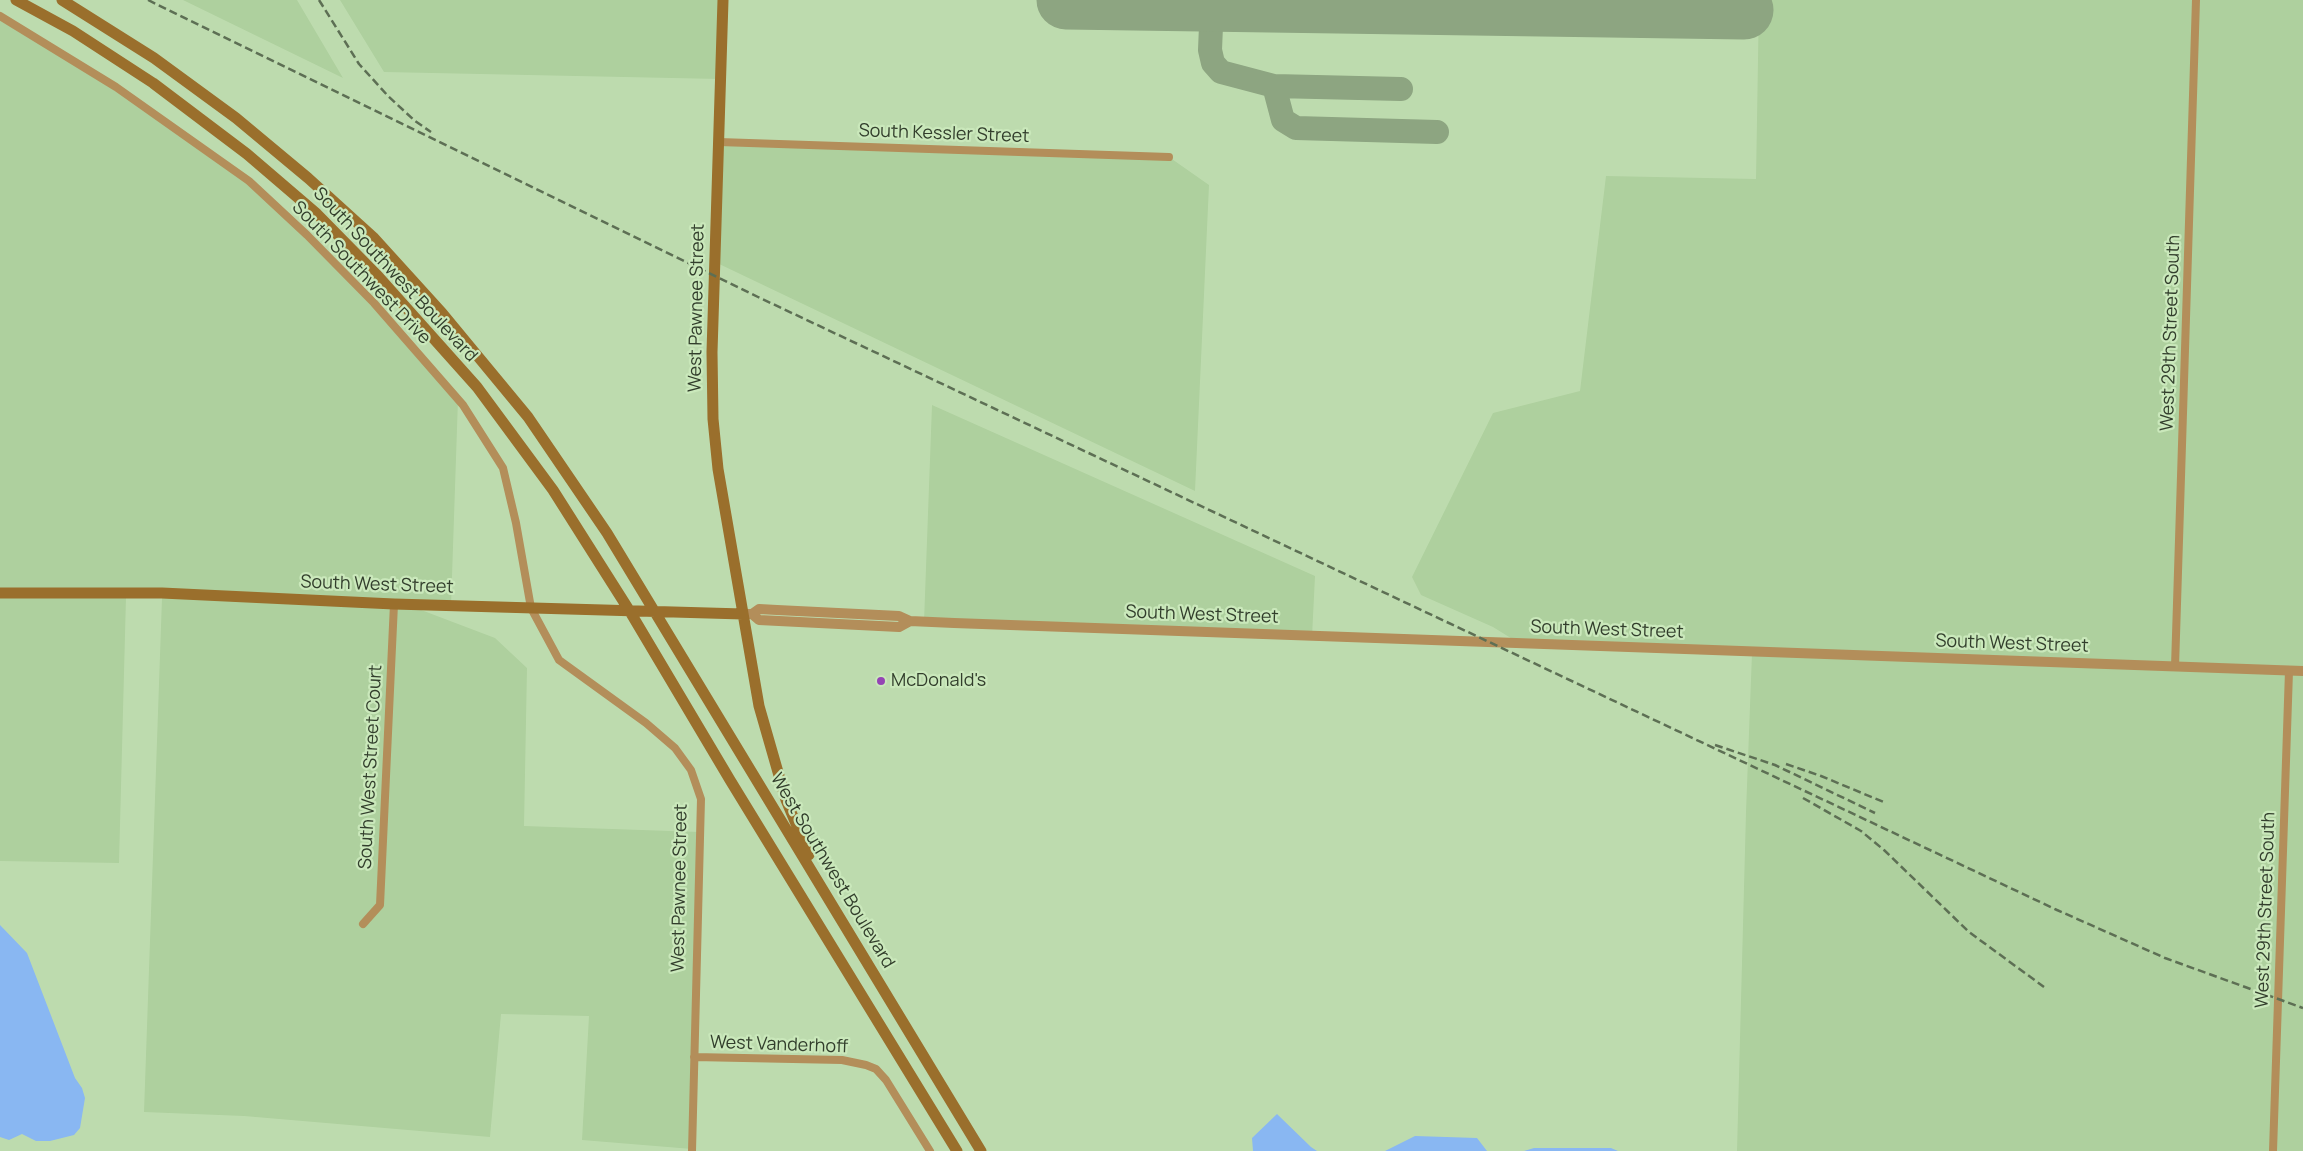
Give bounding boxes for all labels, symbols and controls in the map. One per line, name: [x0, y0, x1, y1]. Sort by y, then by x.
street label: South Kessler Street: [858, 120, 1030, 148]
street label: South Southwest Boulevard: [308, 183, 482, 367]
street label: South Southwest Drive: [287, 197, 435, 349]
street label: West Pawnee Street: [685, 224, 709, 392]
street label: West 29th Street South: [2157, 235, 2185, 431]
street label: South West Street: [300, 572, 454, 598]
street label: South West Street: [1125, 602, 1279, 628]
street label: South West Street: [1530, 617, 1684, 643]
street label: South West Street: [1935, 631, 2089, 657]
street label: South West Street Court: [355, 664, 387, 870]
place label: McDonald's: [891, 670, 986, 692]
marker: McDonald's: [875, 675, 887, 687]
street label: West Southwest Boulevard: [765, 770, 899, 972]
street label: West Pawnee Street: [668, 804, 692, 972]
street label: West 29th Street South: [2252, 812, 2280, 1008]
street label: West Vanderhoff: [710, 1032, 848, 1058]

